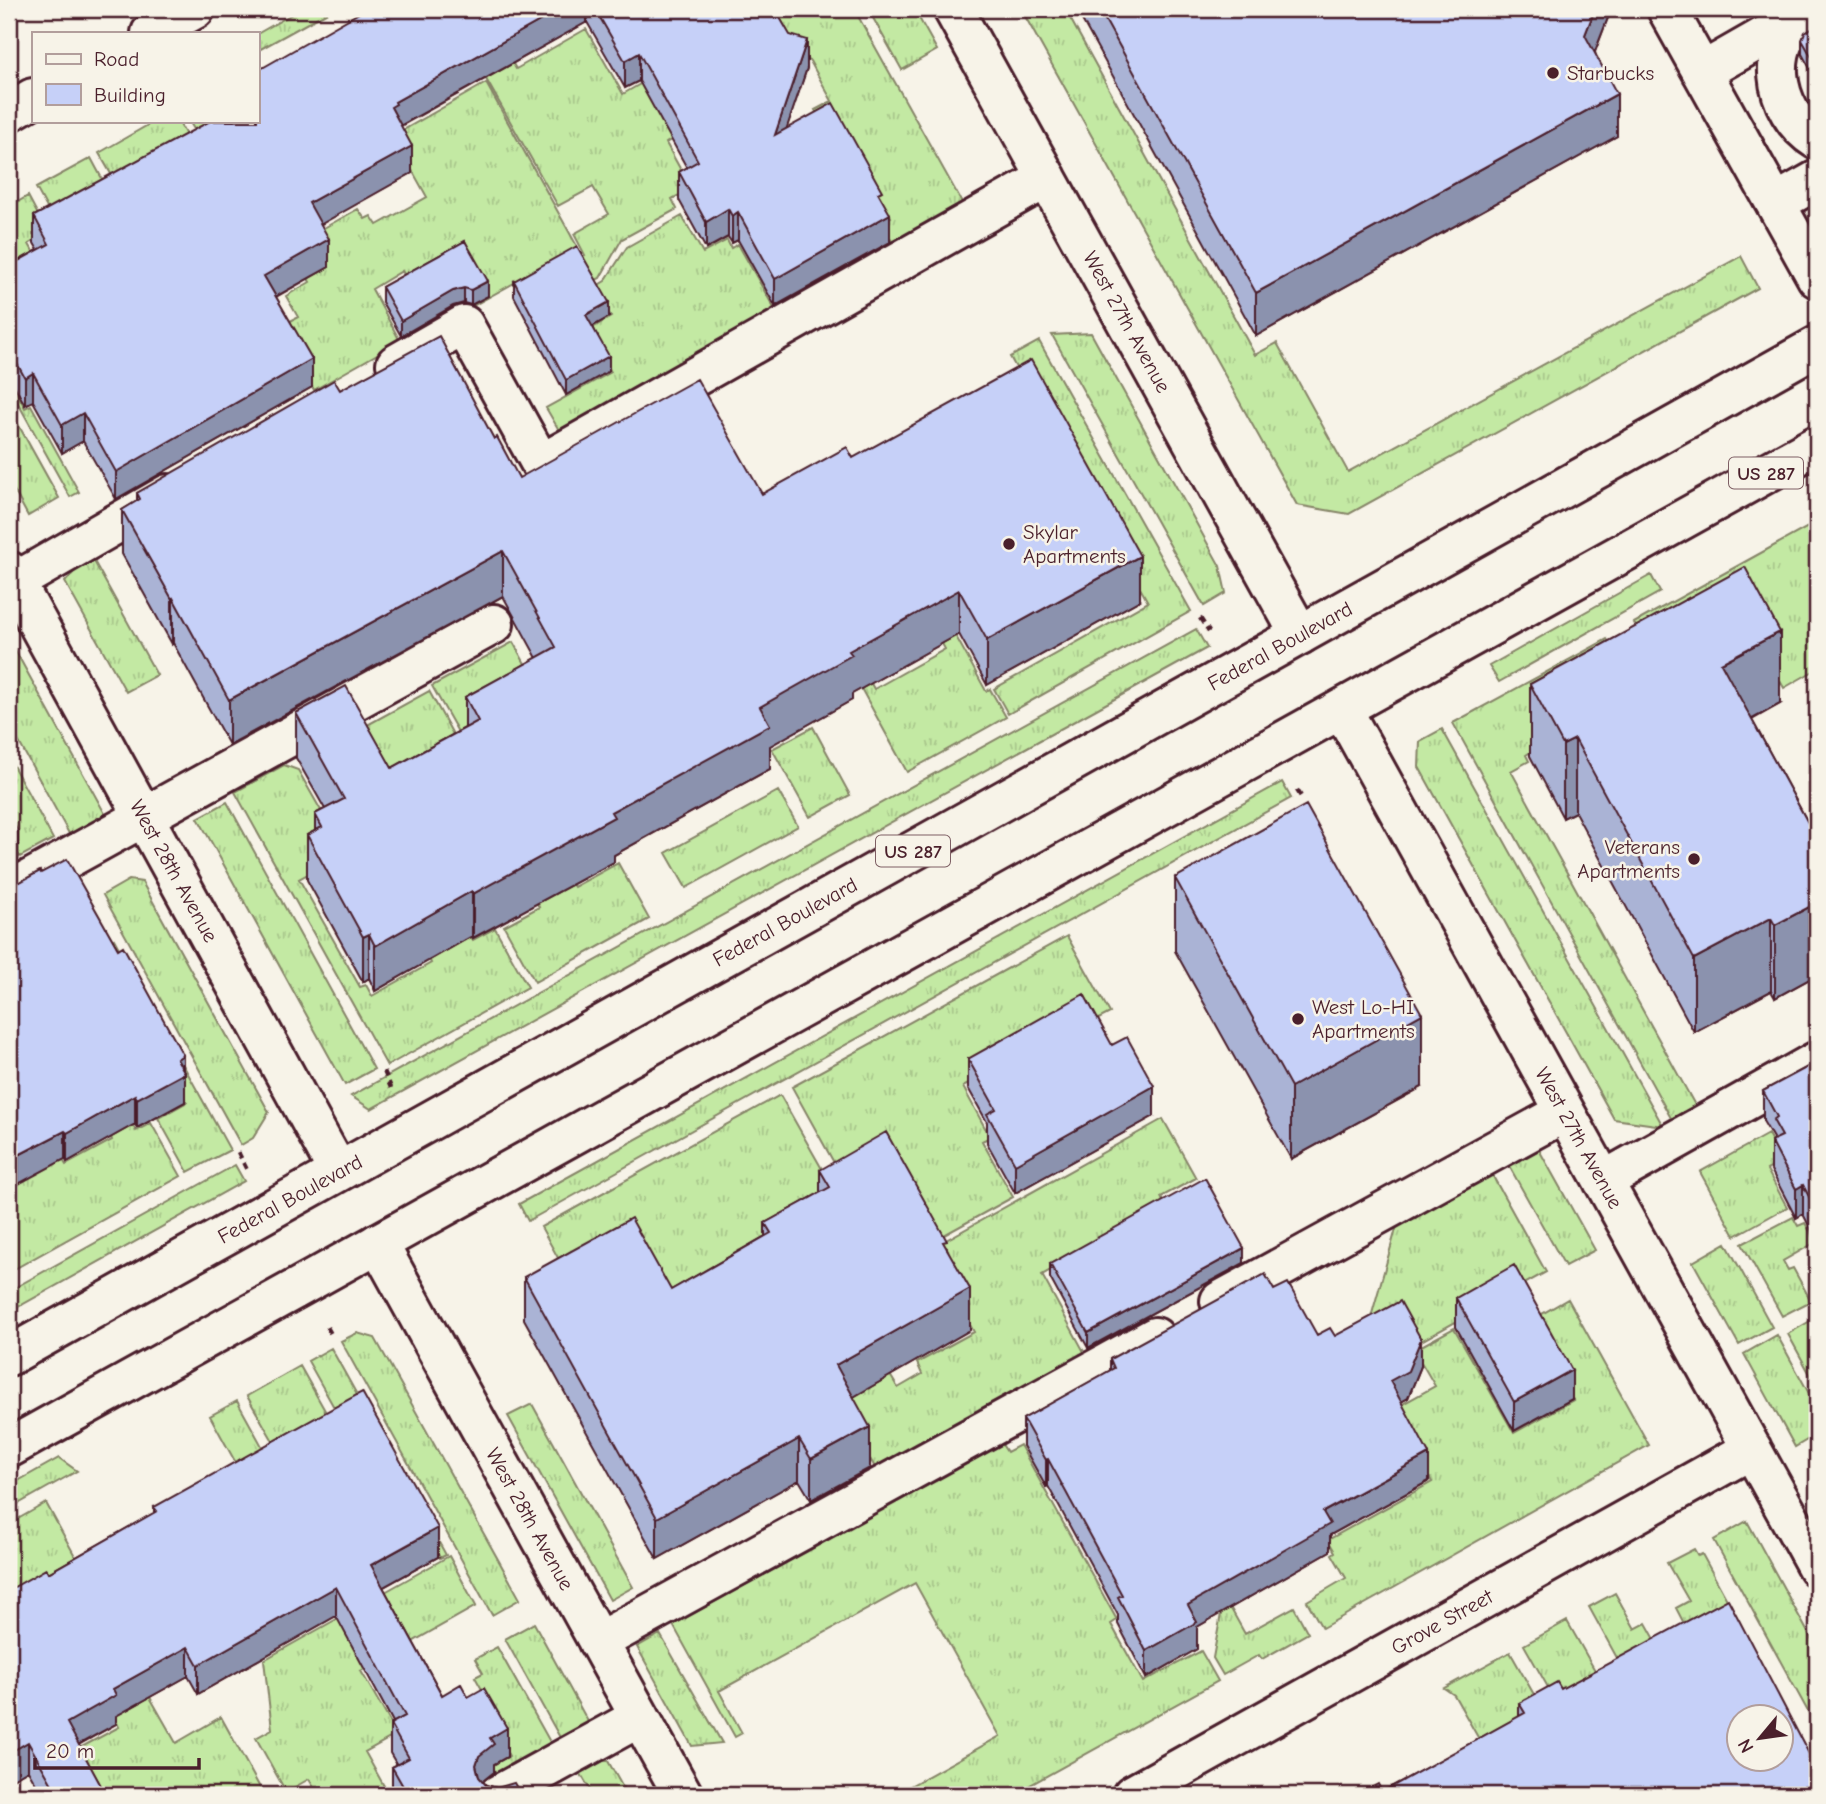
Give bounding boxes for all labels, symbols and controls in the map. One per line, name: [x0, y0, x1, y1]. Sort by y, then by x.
legend: [32, 32, 259, 122]
text: Road: [94, 47, 139, 71]
place label: Starbucks: [1567, 61, 1654, 85]
marker: Starbucks: [1545, 65, 1561, 81]
text: Building: [94, 83, 166, 107]
street label: West 27th Avenue: [1078, 247, 1176, 397]
road number: US 287: [1729, 458, 1803, 488]
place label: Skylar Apartments: [1023, 520, 1126, 568]
marker: Skylar Apartments: [1001, 536, 1017, 552]
street label: Federal Boulevard: [1204, 596, 1356, 696]
street label: West 28th Avenue: [125, 796, 223, 946]
place label: Veterans Apartments: [1577, 835, 1680, 883]
road number: US 287: [876, 836, 950, 866]
marker: Veterans Apartments: [1686, 851, 1702, 867]
street label: Federal Boulevard: [709, 872, 861, 972]
place label: West Lo-HI Apartments: [1312, 995, 1415, 1043]
marker: West Lo-HI Apartments: [1290, 1011, 1306, 1027]
street label: West 27th Avenue: [1530, 1063, 1628, 1213]
street label: Federal Boulevard: [214, 1149, 366, 1249]
street label: West 28th Avenue: [481, 1444, 579, 1594]
street label: Grove Street: [1387, 1584, 1498, 1660]
north arrow: [1724, 1702, 1794, 1772]
scale bar: [35, 1727, 200, 1771]
text: N: [1733, 1735, 1759, 1757]
text: 20 m: [46, 1739, 94, 1763]

